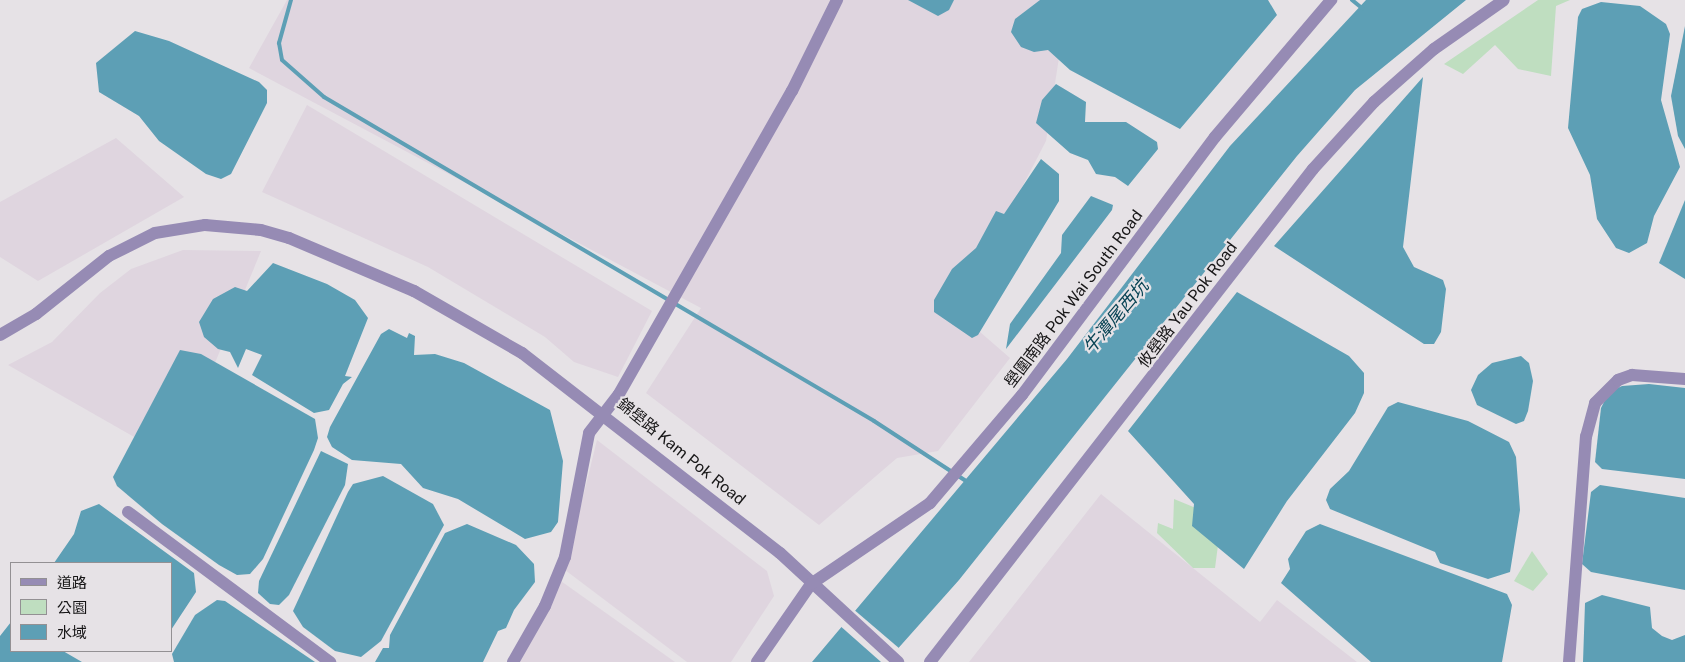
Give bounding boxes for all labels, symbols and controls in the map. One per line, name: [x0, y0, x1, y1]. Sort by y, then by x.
street label: 壆圍南路 Pok Wai South Road: [1001, 206, 1147, 392]
street label: 攸壆路 Yau Pok Road: [1134, 238, 1242, 372]
water label: 牛潭尾西坑: [1079, 276, 1153, 358]
street label: 錦壆路 Kam Pok Road: [613, 394, 749, 510]
legend: [10, 562, 172, 652]
text: 道路: [57, 574, 87, 591]
text: 公園: [57, 599, 87, 616]
text: 水域: [57, 624, 87, 641]

